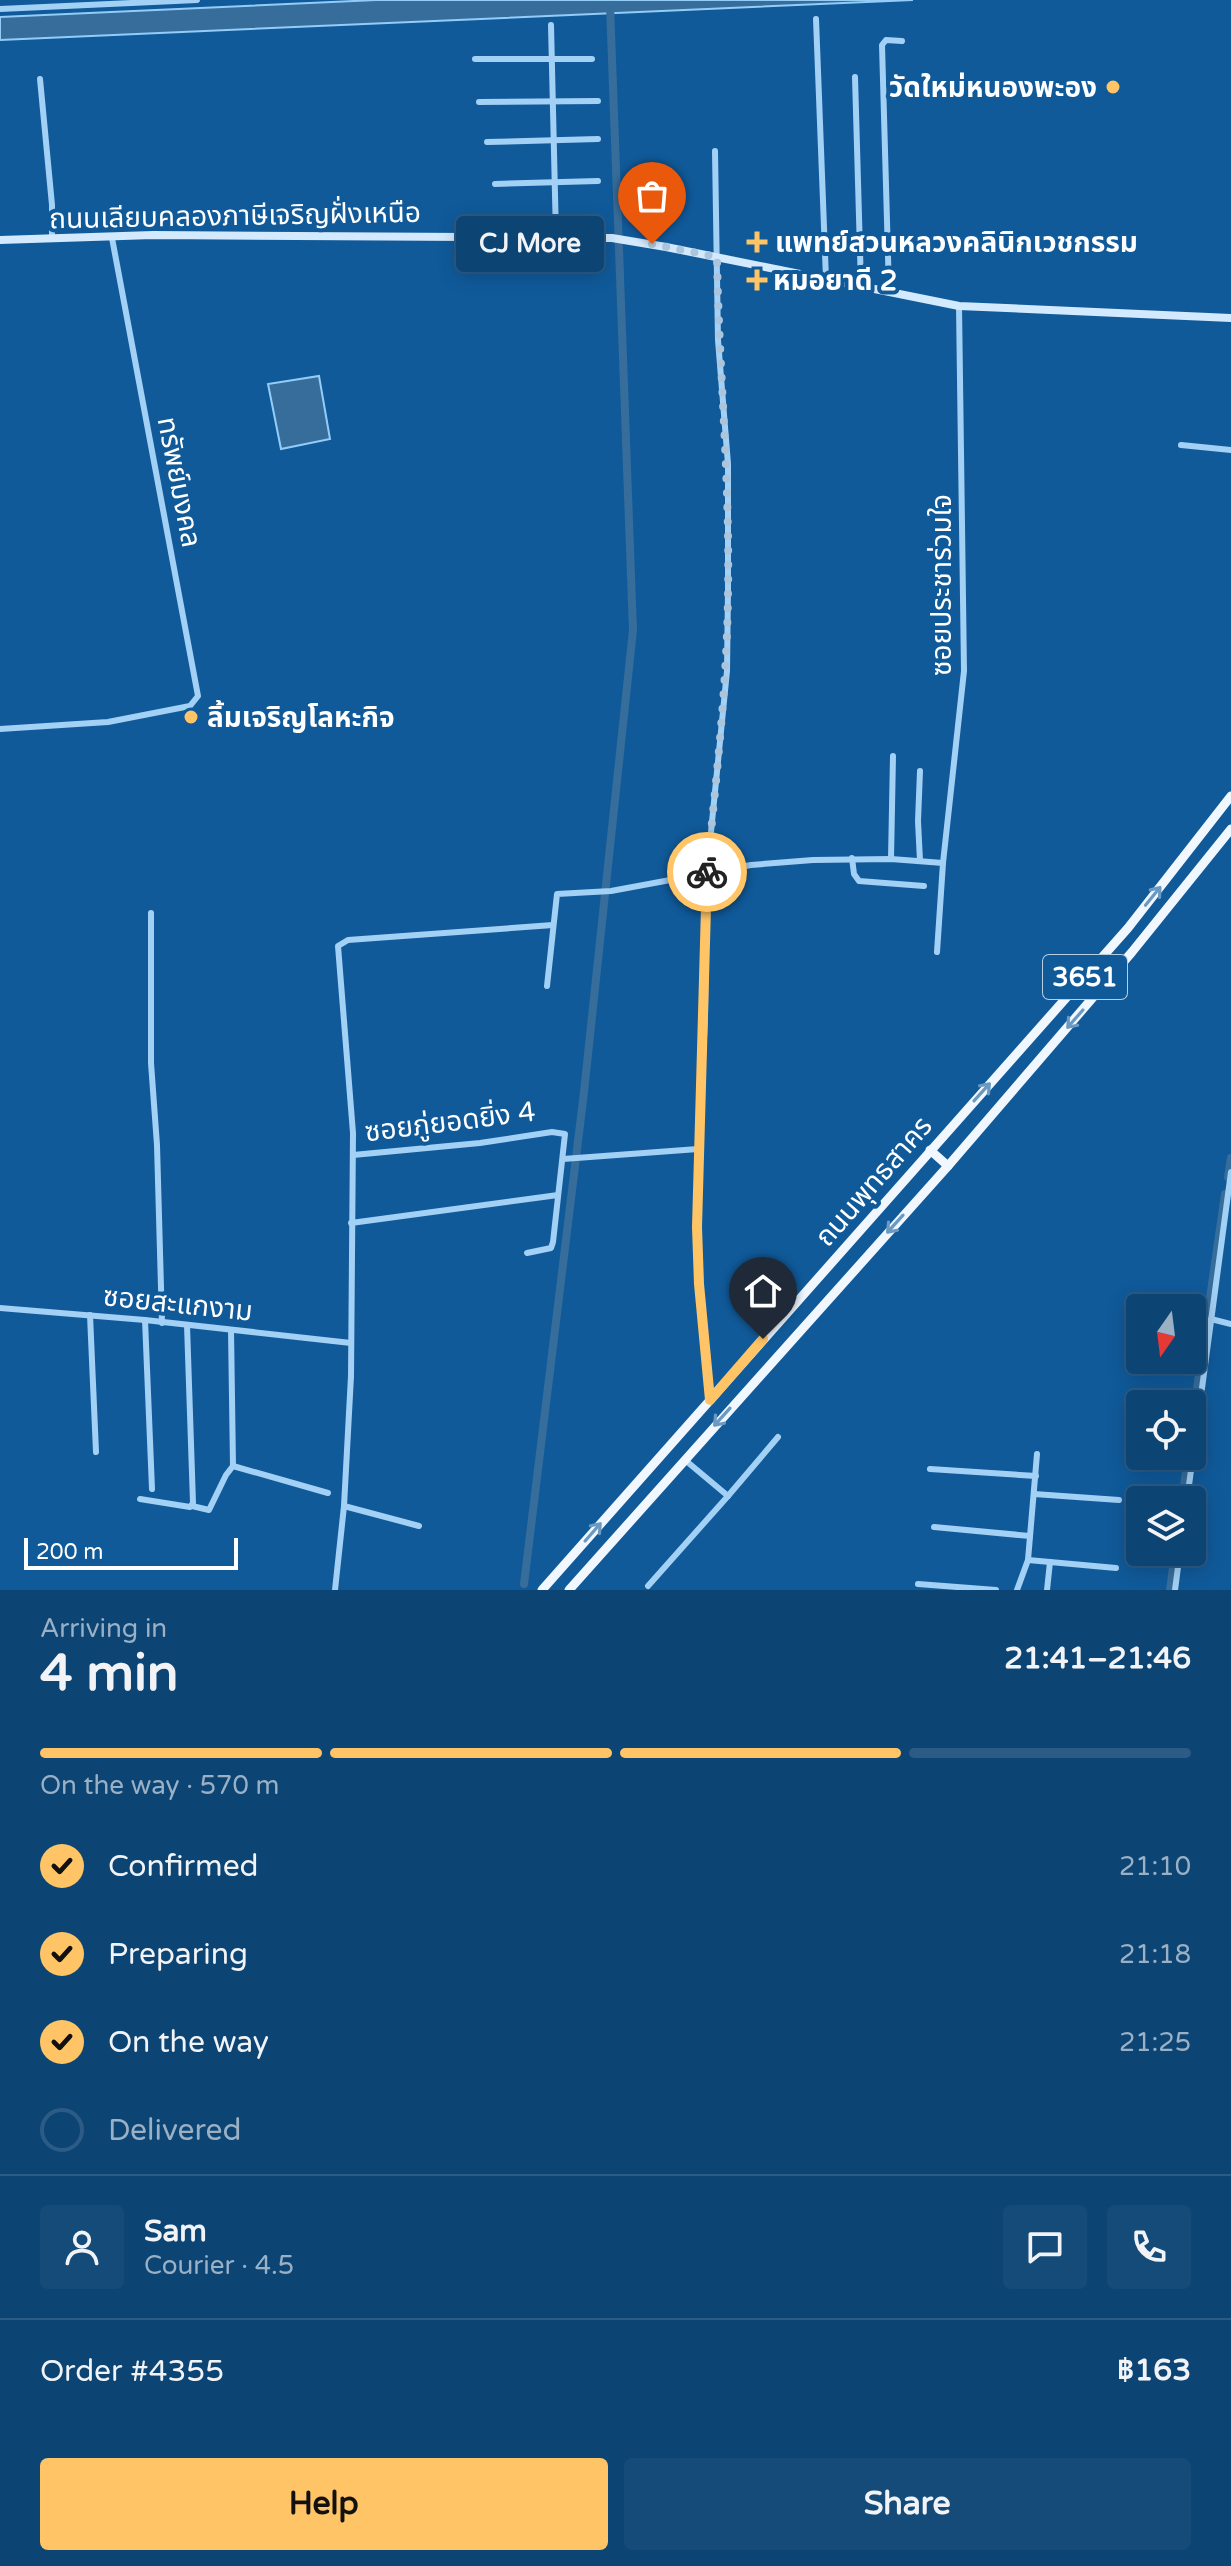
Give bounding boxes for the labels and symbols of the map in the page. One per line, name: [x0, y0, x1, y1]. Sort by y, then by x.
place label: วัดใหม่หนองพะอง: [889, 71, 1097, 105]
marker: วัดใหม่หนองพะอง: [1104, 78, 1122, 96]
pin: [618, 162, 686, 244]
street label: ถนนเลียบคลองภาษีเจริญฝั่งเหนือ: [49, 194, 421, 236]
callout: CJ More: [456, 216, 604, 272]
place label: แพทย์สวนหลวงคลินิกเวชกรรม: [775, 226, 1138, 260]
marker: แพทย์สวนหลวงคลินิกเวชกรรม: [746, 231, 768, 253]
place label: หมอยาดี 2: [773, 264, 897, 298]
marker: หมอยาดี 2: [748, 271, 766, 289]
street label: ทรัพย์มงคล: [150, 414, 208, 550]
street label: ซอยประชาร่วมใจ: [925, 494, 959, 676]
place label: ลิ้มเจริญโลหะกิจ: [207, 699, 395, 735]
marker: ลิ้มเจริญโลหะกิจ: [182, 708, 200, 726]
courier: [667, 832, 747, 912]
one-way arrow: [1144, 887, 1162, 907]
road number: 3651: [1043, 955, 1127, 999]
one-way arrow: [1066, 1008, 1084, 1029]
one-way arrow: [972, 1082, 990, 1102]
street label: ซอยภู่ยอดยิ่ง 4: [363, 1093, 537, 1149]
street label: ถนนพุทธสาคร: [808, 1110, 939, 1254]
one-way arrow: [887, 1213, 905, 1233]
pin: [729, 1257, 797, 1339]
street label: ซอยสะแกงาม: [101, 1279, 254, 1329]
north arrow: [1126, 1294, 1206, 1374]
one-way arrow: [713, 1407, 731, 1427]
one-way arrow: [584, 1522, 602, 1542]
scale bar: [24, 1534, 238, 1570]

